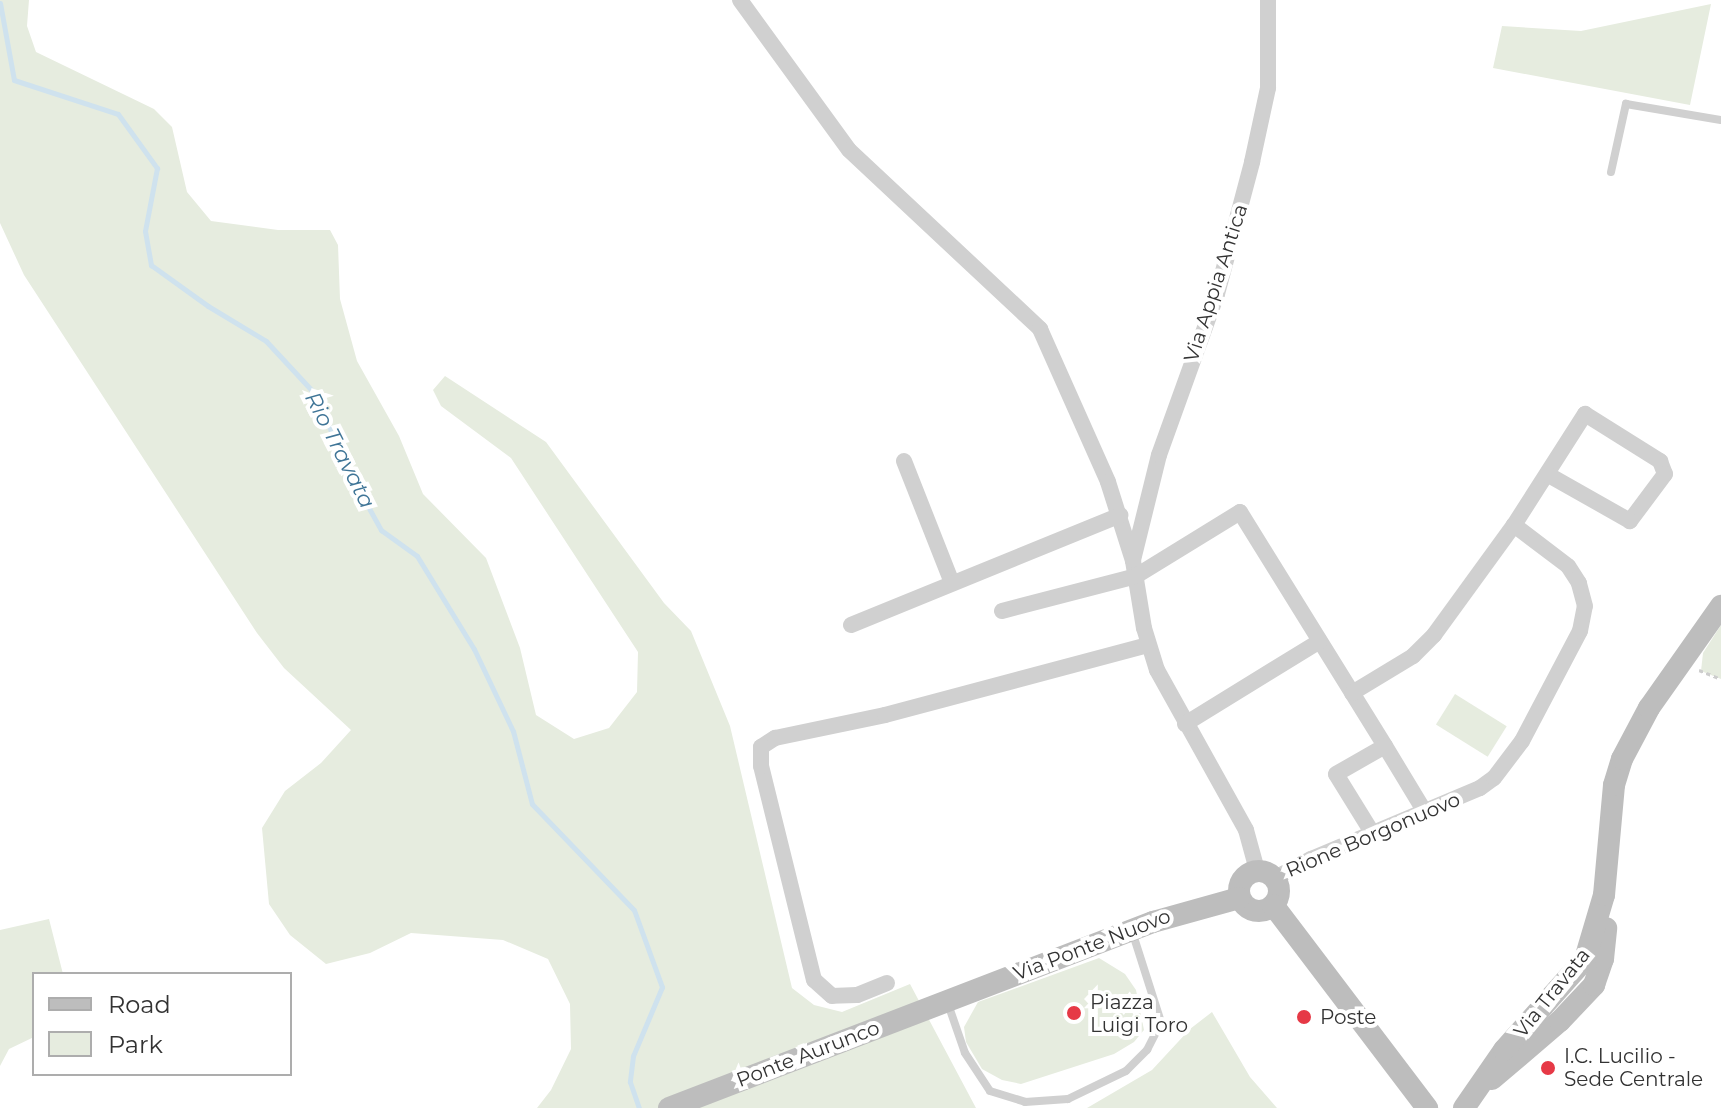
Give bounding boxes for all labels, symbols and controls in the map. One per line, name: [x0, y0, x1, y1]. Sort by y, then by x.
street label: Via Appia Antica: [1179, 201, 1253, 365]
water label: Rio Travata: [299, 387, 381, 513]
street label: Rione Borgonuovo: [1282, 787, 1464, 883]
street label: Via Ponte Nuovo: [1010, 904, 1174, 986]
street label: Via Travata: [1509, 944, 1595, 1042]
legend: [32, 972, 292, 1076]
text: Road: [108, 990, 171, 1019]
place label: Piazza Luigi Toro: [1090, 990, 1188, 1037]
marker: Piazza Luigi Toro: [1065, 1004, 1083, 1022]
place label: Poste: [1320, 1005, 1376, 1029]
marker: Poste: [1295, 1008, 1313, 1026]
street label: Ponte Aurunco: [733, 1016, 883, 1092]
text: Park: [108, 1030, 163, 1059]
place label: I.C. Lucilio - Sede Centrale: [1564, 1044, 1703, 1091]
marker: I.C. Lucilio - Sede Centrale: [1539, 1059, 1557, 1077]

